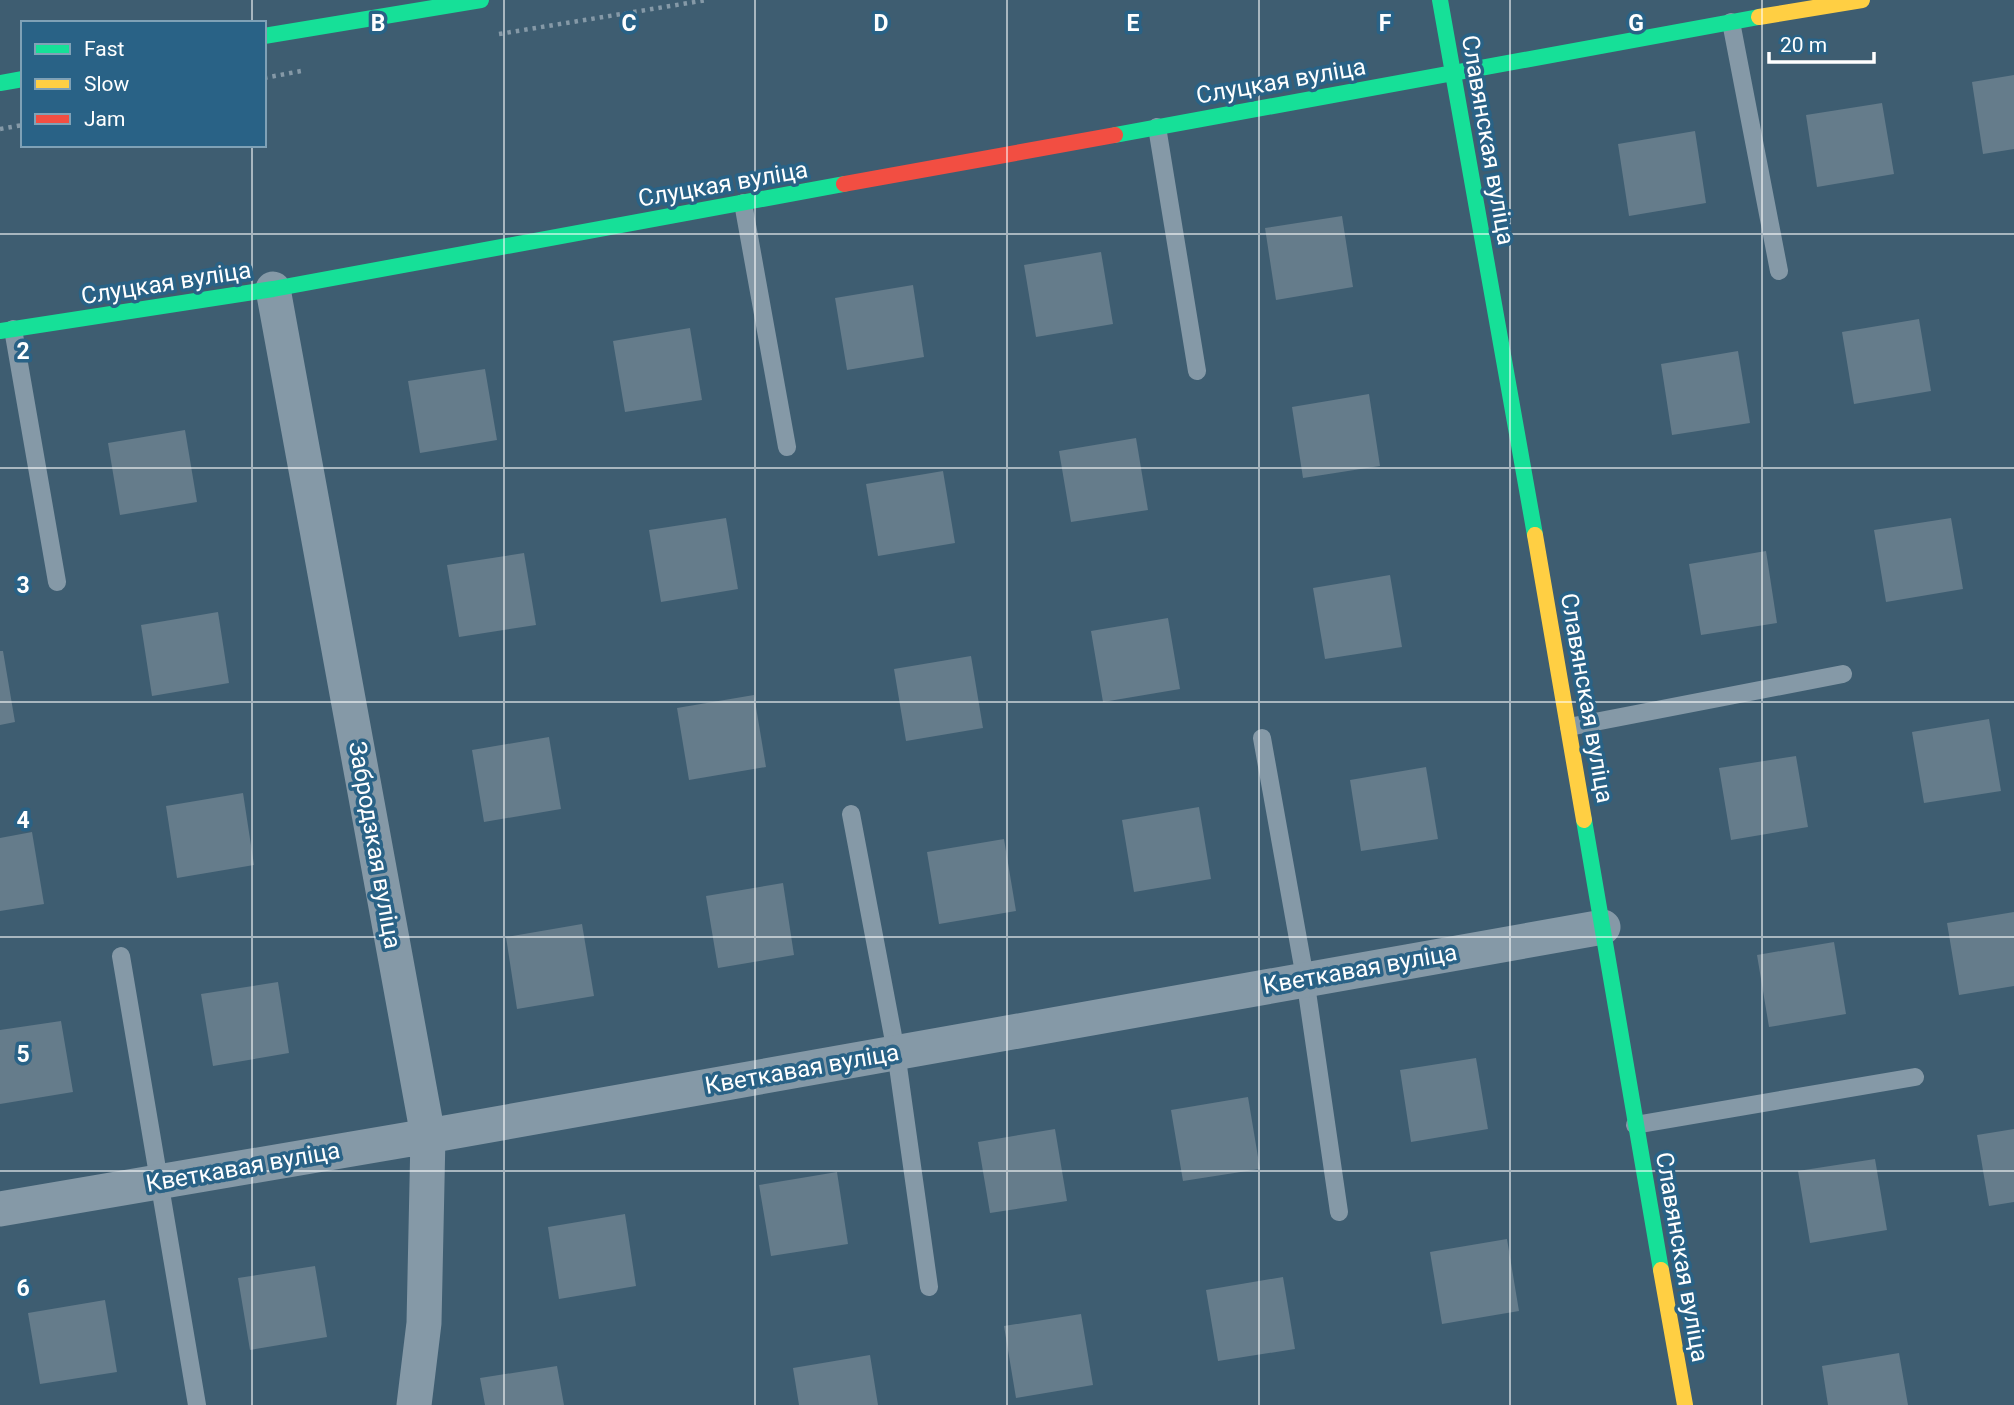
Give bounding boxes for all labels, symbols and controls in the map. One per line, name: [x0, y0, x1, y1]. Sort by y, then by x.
text: B: [371, 10, 385, 37]
text: C: [621, 10, 637, 37]
text: D: [874, 10, 888, 37]
text: E: [1127, 10, 1140, 37]
text: F: [1379, 10, 1392, 37]
text: G: [1628, 10, 1644, 37]
legend: [21, 21, 266, 147]
scale bar: [1769, 21, 1874, 65]
street label: Славянская вуліца: [1456, 33, 1520, 247]
text: 20 m: [1780, 33, 1827, 57]
text: Fast: [84, 37, 125, 61]
street label: Слуцкая вуліца: [1194, 52, 1368, 110]
text: Slow: [84, 72, 130, 96]
text: Jam: [84, 107, 125, 131]
street label: Слуцкая вуліца: [636, 155, 810, 213]
street label: Слуцкая вуліца: [79, 256, 253, 310]
text: 2: [16, 338, 30, 365]
text: 3: [16, 572, 30, 599]
street label: Славянская вуліца: [1555, 591, 1619, 805]
street label: Забродзкая вуліца: [343, 739, 407, 951]
text: 4: [16, 807, 30, 834]
street label: Кветкавая вуліца: [1261, 938, 1459, 1000]
street label: Кветкавая вуліца: [703, 1038, 901, 1100]
text: 5: [16, 1041, 30, 1068]
street label: Кветкавая вуліца: [144, 1136, 342, 1198]
street label: Славянская вуліца: [1650, 1150, 1714, 1364]
text: 6: [16, 1275, 30, 1302]

